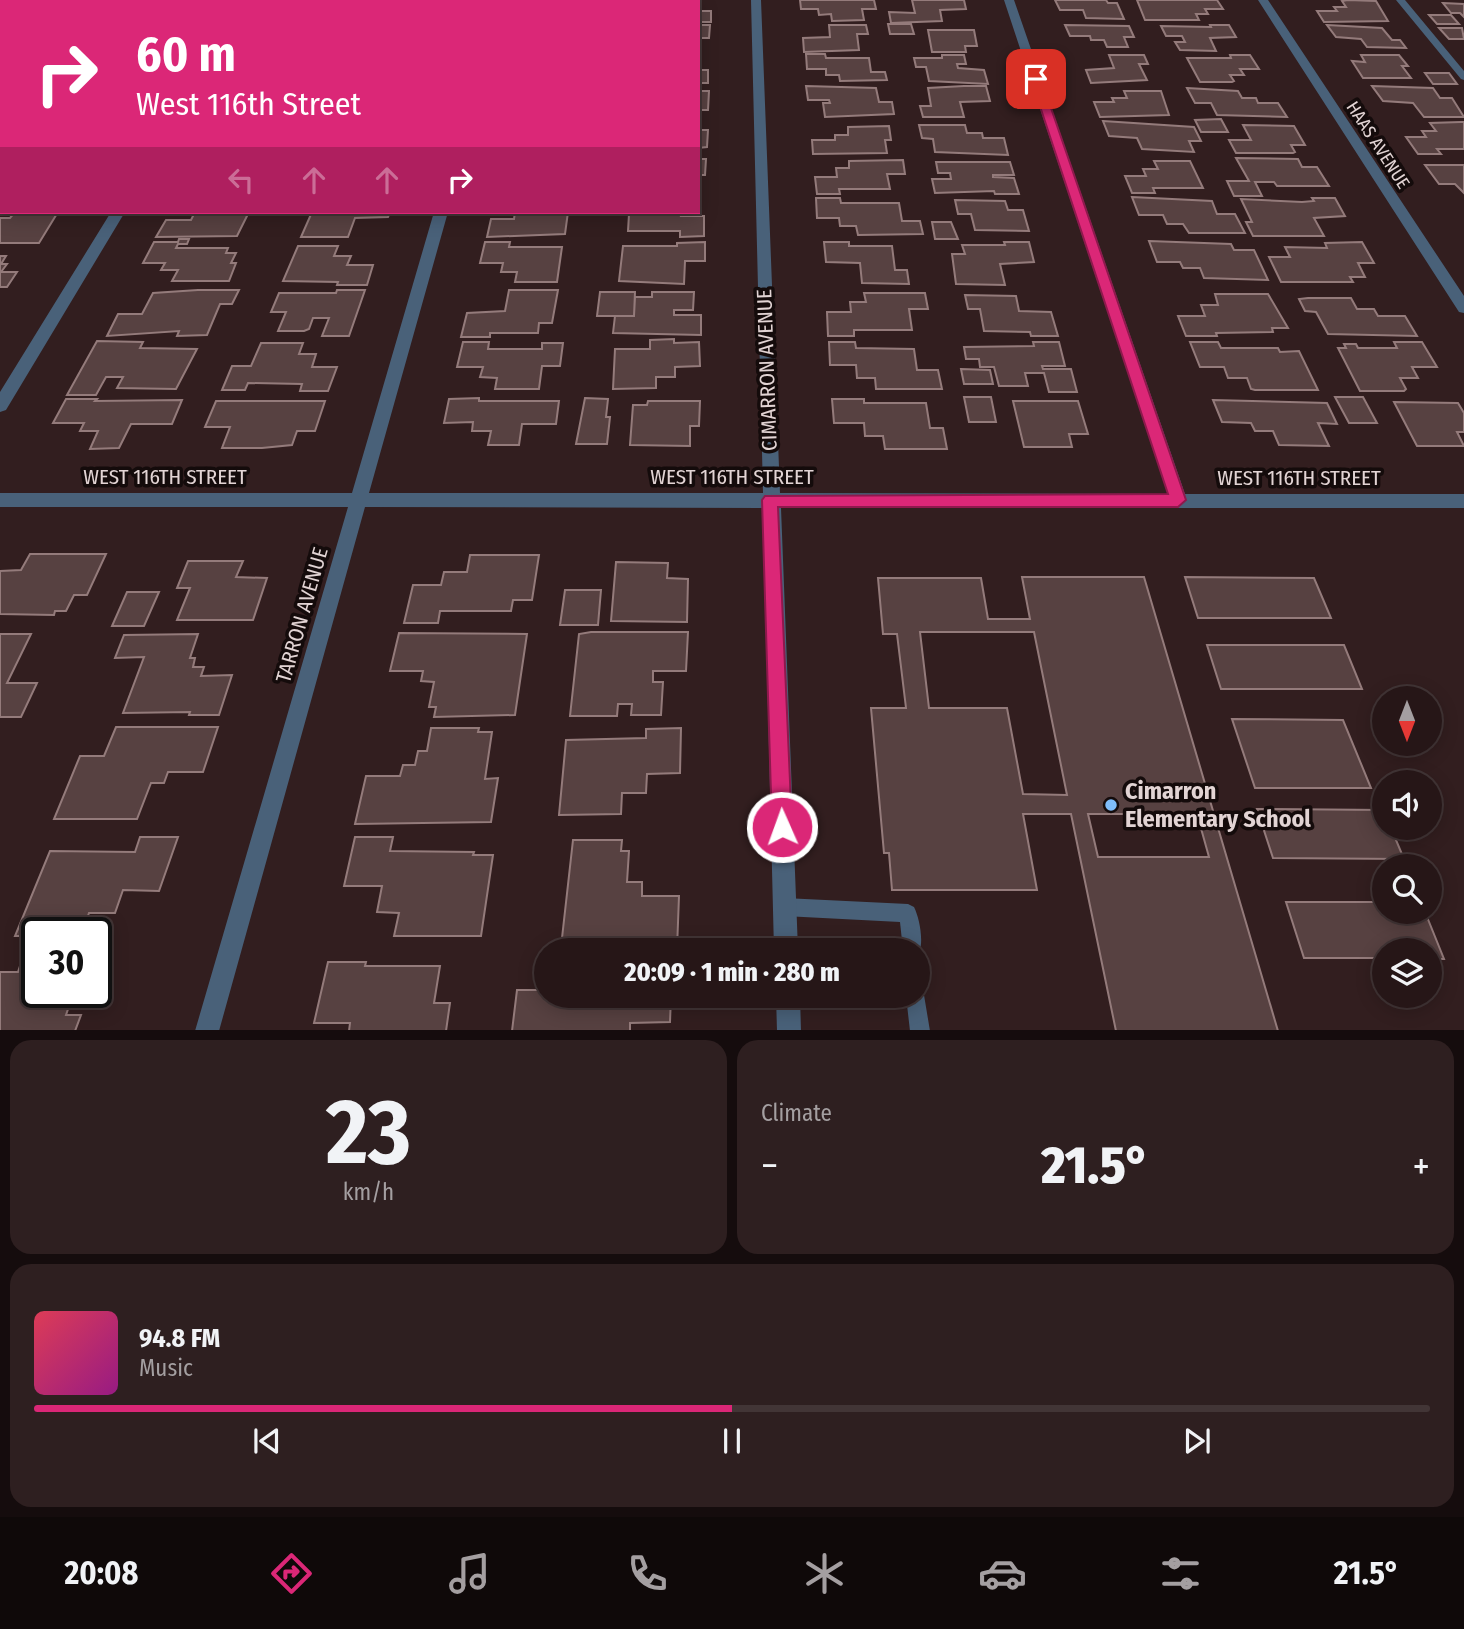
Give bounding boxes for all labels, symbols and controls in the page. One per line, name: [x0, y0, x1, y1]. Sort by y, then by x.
text: 60 m: [136, 25, 236, 84]
icon: right: [21, 28, 112, 119]
pin: [1006, 49, 1066, 109]
icon: arrive: [1017, 60, 1055, 98]
text: West 116th Street: [136, 85, 361, 123]
street label: HAAS AVENUE: [1342, 97, 1414, 193]
icon: left: [222, 161, 260, 199]
icon: ahead: [295, 161, 333, 199]
icon: ahead: [368, 161, 406, 199]
icon: right: [441, 161, 479, 199]
street label: CIMARRON AVENUE: [751, 288, 783, 451]
street label: WEST 116TH STREET: [83, 464, 247, 490]
street label: WEST 116TH STREET: [650, 464, 814, 490]
street label: WEST 116TH STREET: [1217, 465, 1381, 491]
street label: TARRON AVENUE: [270, 544, 334, 686]
north arrow: [1372, 686, 1442, 756]
map controls: [1372, 686, 1442, 1008]
button: sound: [1372, 770, 1442, 840]
place label: Cimarron Elementary School: [1125, 777, 1311, 833]
position arrow: [745, 790, 819, 864]
marker: Cimarron Elementary School: [1103, 797, 1119, 813]
button: search: [1372, 854, 1442, 924]
speed limit sign: 30: [21, 917, 112, 1008]
button: layers: [1372, 938, 1442, 1008]
text: 20:09 · 1 min · 280 m: [624, 957, 840, 988]
text: 23: [326, 1078, 411, 1187]
text: Climate: [761, 1099, 832, 1127]
text: 21.5°: [1041, 1134, 1150, 1197]
text: −: [761, 1143, 778, 1189]
text: +: [1413, 1143, 1430, 1189]
text: km/h: [343, 1178, 394, 1206]
text: 94.8 FM: [139, 1323, 220, 1354]
text: Music: [139, 1354, 193, 1382]
icon: previous: [248, 1422, 286, 1460]
icon: pause: [713, 1422, 751, 1460]
icon: next: [1178, 1422, 1216, 1460]
icon: directions: [267, 1549, 316, 1598]
icon: music: [445, 1549, 494, 1598]
icon: phone: [623, 1549, 672, 1598]
icon: climate: [800, 1549, 849, 1598]
icon: car: [978, 1549, 1027, 1598]
icon: filters: [1156, 1549, 1205, 1598]
text: 20:08: [64, 1554, 138, 1592]
text: 21.5°: [1334, 1554, 1400, 1592]

